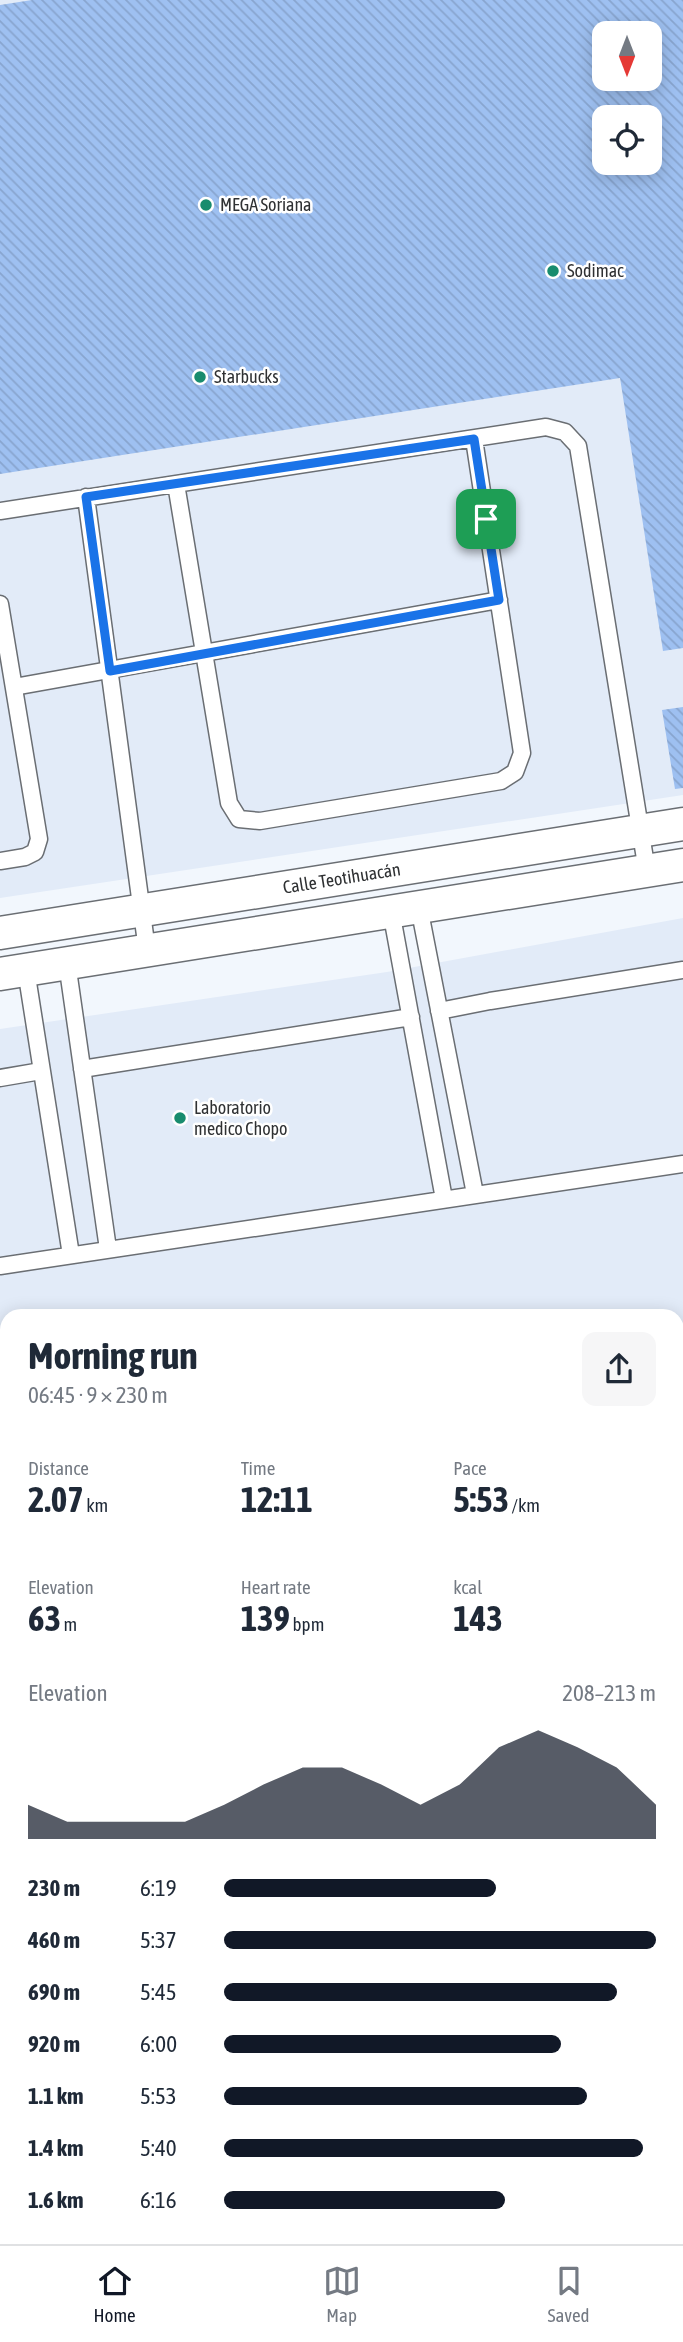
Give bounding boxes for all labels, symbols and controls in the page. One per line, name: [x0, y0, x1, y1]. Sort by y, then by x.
north arrow: [592, 21, 662, 91]
map controls: [592, 21, 662, 175]
button: locate: [592, 105, 662, 175]
place label: MEGA Soriana: [220, 194, 312, 215]
marker: MEGA Soriana: [198, 197, 214, 213]
place label: Sodimac: [567, 260, 624, 281]
marker: Sodimac: [545, 263, 561, 279]
place label: Starbucks: [214, 366, 279, 387]
marker: Starbucks: [192, 369, 208, 385]
pin: [456, 489, 516, 549]
icon: arrive: [467, 500, 505, 538]
street label: Calle Teotihuacán: [281, 858, 402, 898]
place label: Laboratorio medico Chopo: [194, 1097, 288, 1139]
marker: Laboratorio medico Chopo: [172, 1110, 188, 1126]
button: share: [582, 1332, 656, 1406]
text: Morning run: [28, 1334, 198, 1377]
text: 06:45 · 9 × 230 m: [28, 1382, 168, 1408]
text: Distance: [28, 1457, 89, 1479]
text: Time: [241, 1457, 275, 1479]
text: Pace: [453, 1457, 487, 1479]
text: 2.07: [28, 1479, 84, 1519]
text: 12:11: [241, 1479, 313, 1519]
text: 5:53: [453, 1479, 509, 1519]
text: km: [84, 1494, 108, 1516]
text: /km: [509, 1494, 540, 1516]
text: Elevation: [28, 1576, 94, 1598]
text: Heart rate: [241, 1576, 311, 1598]
text: kcal: [453, 1576, 482, 1598]
text: 63: [28, 1598, 61, 1638]
text: 139: [241, 1598, 290, 1638]
text: 143: [453, 1598, 503, 1638]
text: m: [61, 1613, 77, 1635]
text: bpm: [290, 1613, 324, 1635]
text: Elevation: [28, 1680, 108, 1706]
text: 208–213 m: [562, 1680, 656, 1706]
text: 230 m: [28, 1875, 80, 1901]
text: 6:19: [140, 1875, 177, 1901]
text: 460 m: [28, 1927, 80, 1953]
text: 5:37: [140, 1927, 177, 1953]
text: 690 m: [28, 1979, 80, 2005]
text: 5:45: [140, 1979, 177, 2005]
text: 920 m: [28, 2031, 80, 2057]
text: 6:00: [140, 2031, 177, 2057]
text: 1.1 km: [28, 2083, 84, 2109]
text: 5:53: [140, 2083, 177, 2109]
text: 1.4 km: [28, 2135, 84, 2161]
text: 5:40: [140, 2135, 177, 2161]
text: 1.6 km: [28, 2187, 84, 2213]
text: 6:16: [140, 2187, 177, 2213]
tab: Home: [93, 2262, 136, 2326]
tab: Map: [323, 2262, 361, 2326]
tab: Saved: [548, 2262, 590, 2326]

